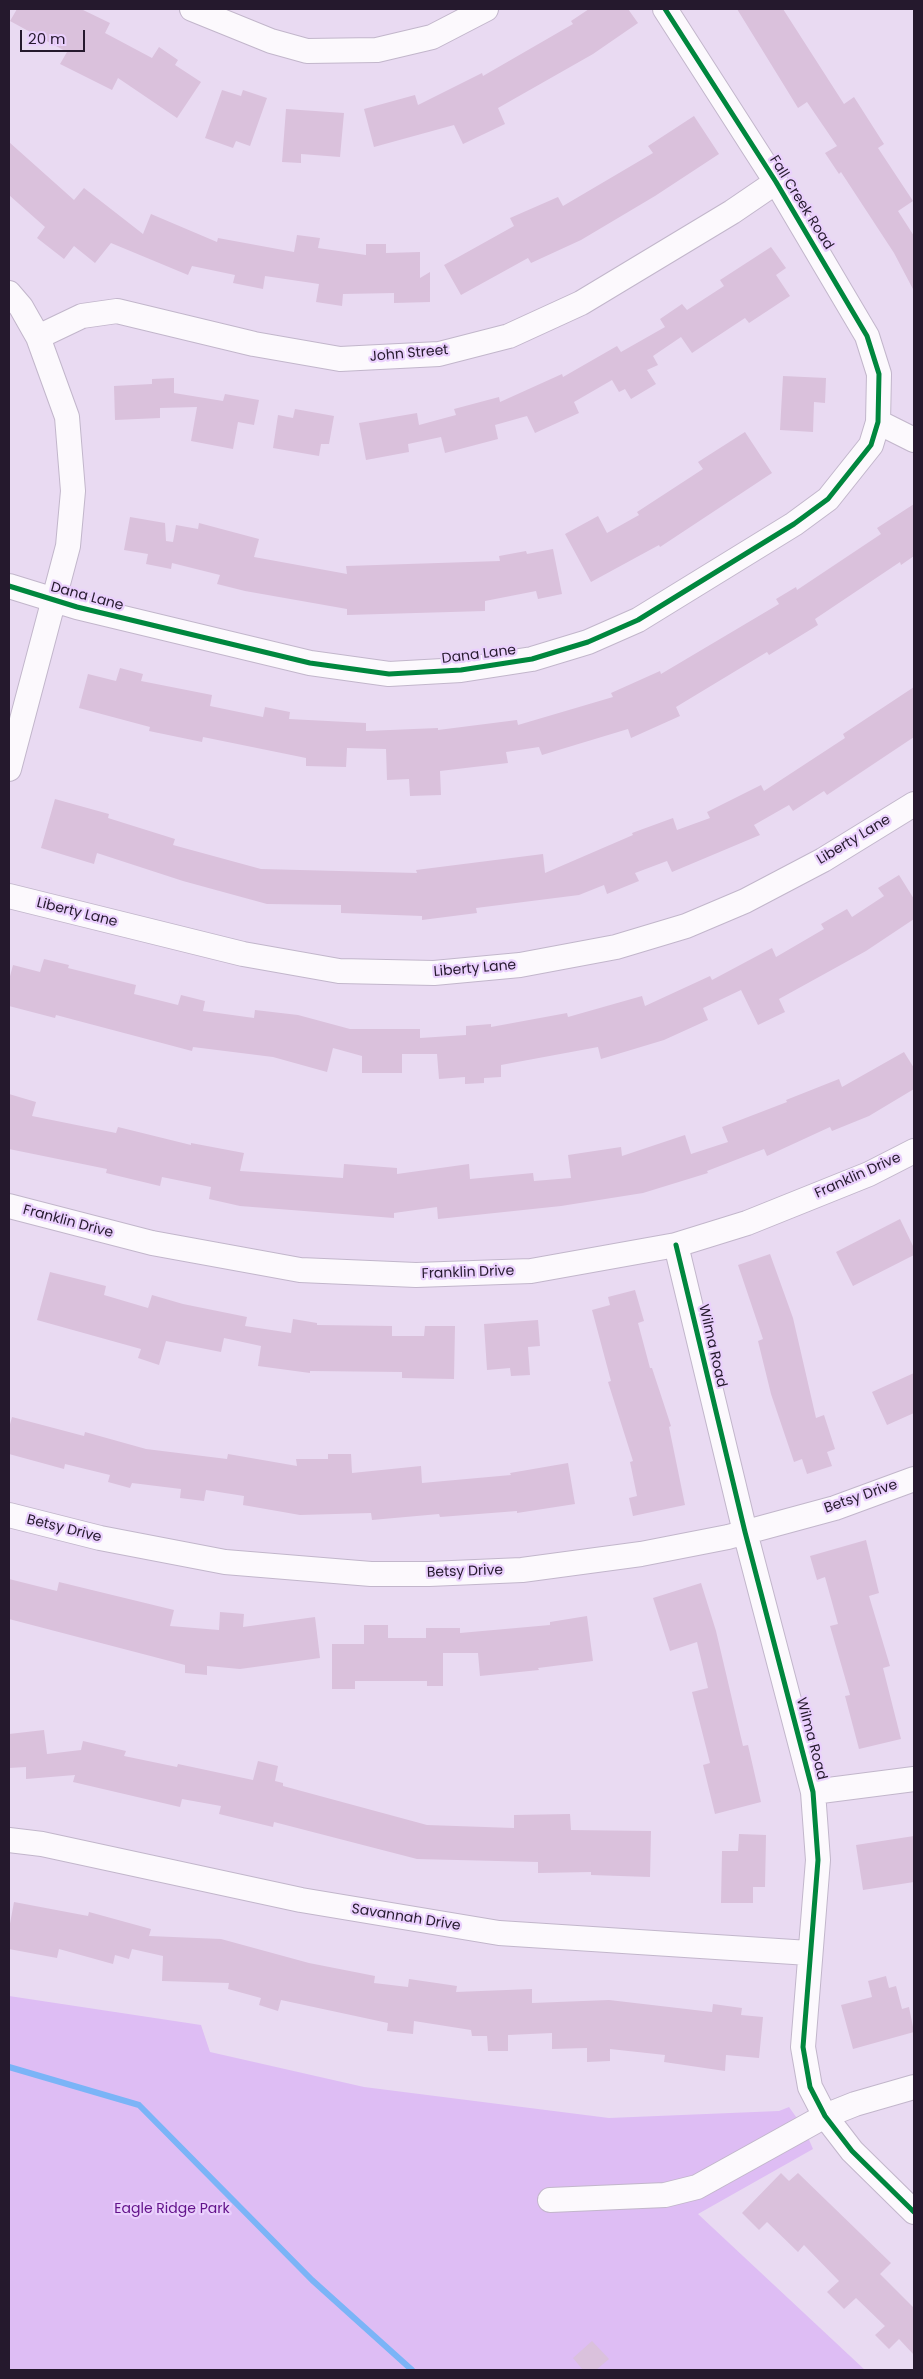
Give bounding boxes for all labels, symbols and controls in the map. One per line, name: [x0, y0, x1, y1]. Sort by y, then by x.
scale bar: [22, 20, 88, 52]
text: 20 m: [28, 28, 66, 49]
street label: Fall Creek Road: [765, 153, 837, 253]
street label: John Street: [369, 342, 449, 366]
street label: Dana Lane: [49, 579, 125, 615]
street label: Dana Lane: [441, 642, 517, 668]
street label: Liberty Lane: [814, 811, 894, 869]
street label: Liberty Lane: [35, 895, 119, 931]
street label: Liberty Lane: [433, 957, 517, 981]
street label: Franklin Drive: [812, 1149, 904, 1203]
street label: Franklin Drive: [21, 1202, 115, 1242]
street label: Franklin Drive: [421, 1263, 515, 1283]
street label: Wilma Road: [694, 1303, 730, 1389]
street label: Betsy Drive: [822, 1477, 900, 1517]
street label: Betsy Drive: [25, 1512, 103, 1546]
street label: Betsy Drive: [427, 1562, 503, 1582]
street label: Wilma Road: [792, 1696, 830, 1782]
street label: Savannah Drive: [350, 1901, 462, 1935]
park label: Eagle Ridge Park: [114, 2201, 230, 2217]

